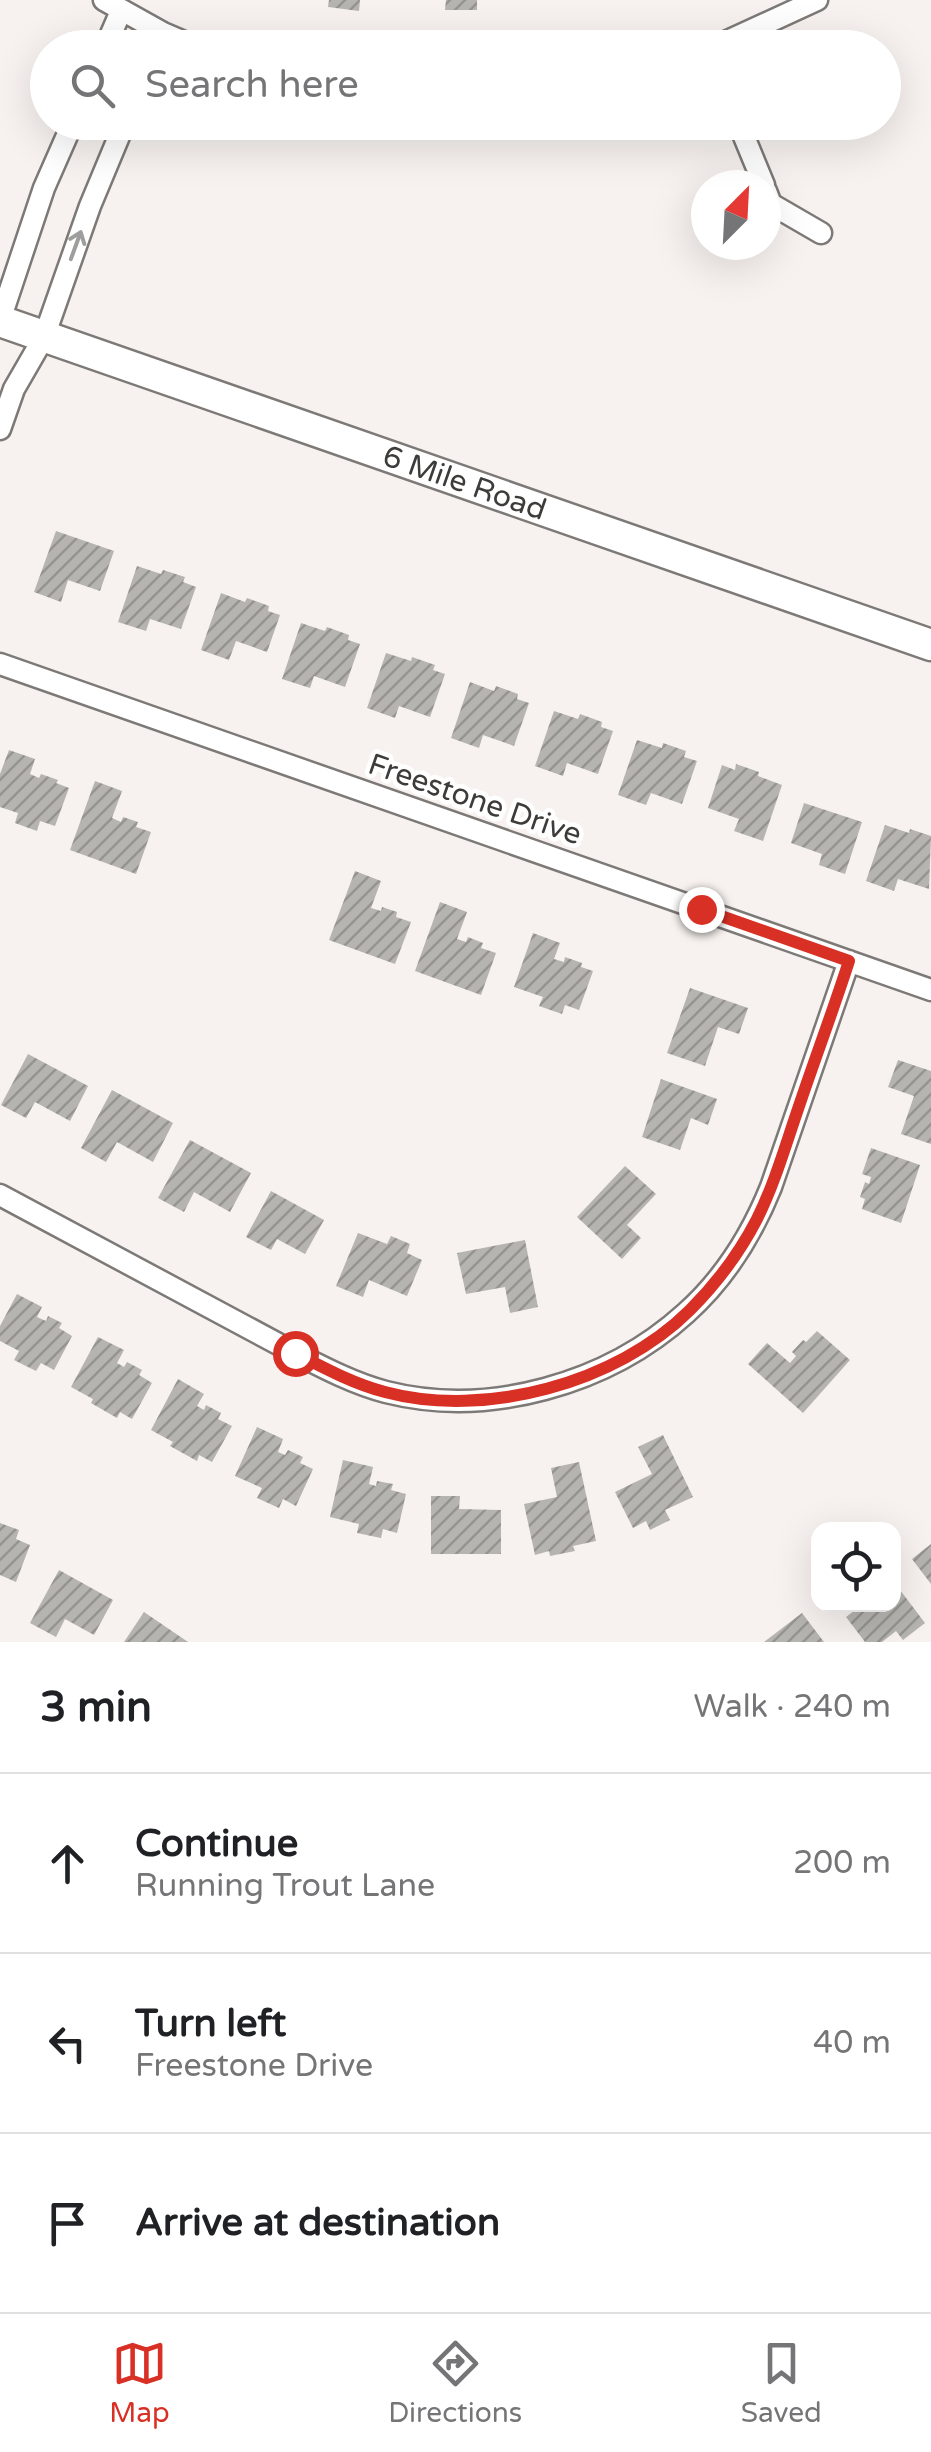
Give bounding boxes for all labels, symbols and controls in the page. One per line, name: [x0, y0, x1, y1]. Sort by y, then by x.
search box: [30, 30, 901, 140]
icon: search: [65, 58, 120, 113]
text: Search here: [145, 62, 359, 108]
north arrow: [691, 170, 781, 260]
one-way arrow: [68, 230, 86, 261]
street label: 6 Mile Road: [378, 438, 551, 529]
street label: Freestone Drive: [363, 746, 586, 853]
route end: [679, 887, 725, 933]
route start: [273, 1331, 319, 1377]
map controls: [811, 1522, 901, 1612]
button: locate: [811, 1522, 901, 1612]
text: 3 min: [40, 1682, 152, 1733]
text: Walk · 240 m: [694, 1688, 891, 1726]
text: Continue: [135, 1821, 298, 1867]
icon: ahead: [40, 1836, 95, 1891]
text: 200 m: [793, 1844, 891, 1882]
text: Running Trout Lane: [135, 1867, 435, 1905]
text: Turn left: [135, 2001, 286, 2047]
icon: left: [40, 2016, 95, 2071]
text: 40 m: [813, 2024, 891, 2062]
text: Freestone Drive: [135, 2047, 373, 2085]
icon: arrive: [40, 2196, 95, 2251]
text: Arrive at destination: [135, 2200, 500, 2246]
tab: Map: [109, 2336, 170, 2430]
tab: Directions: [388, 2336, 522, 2430]
tab: Saved: [741, 2336, 822, 2430]

